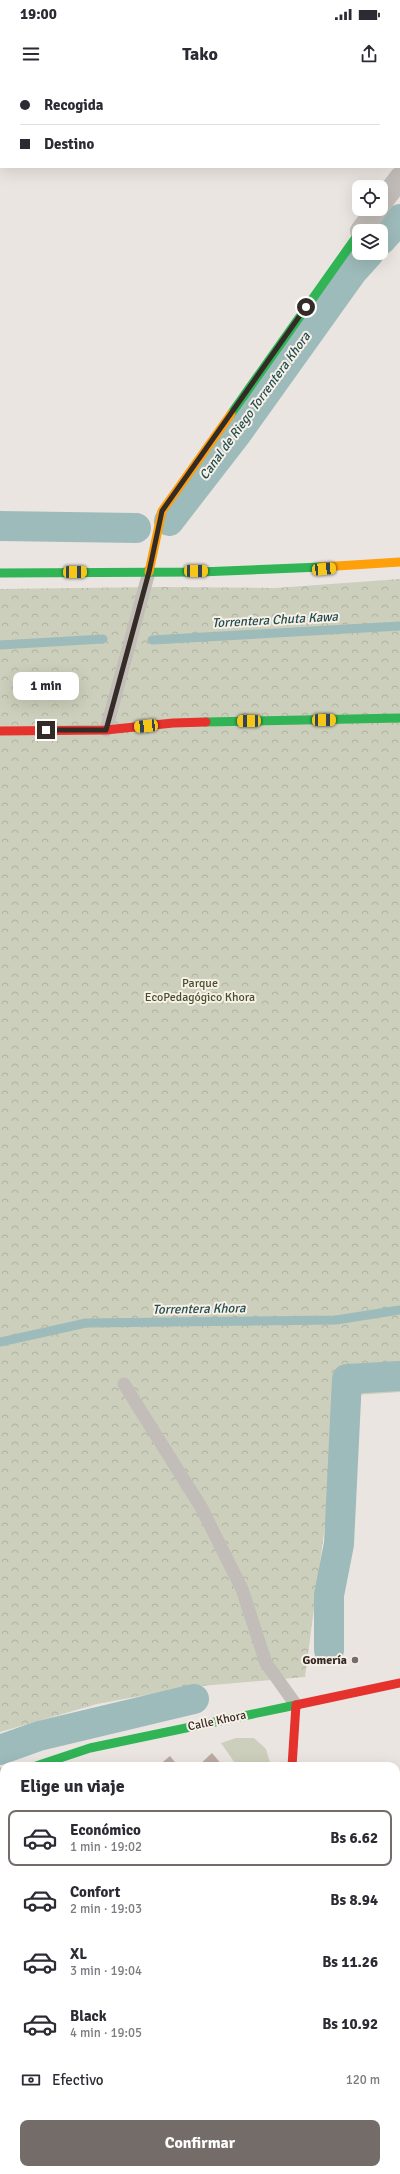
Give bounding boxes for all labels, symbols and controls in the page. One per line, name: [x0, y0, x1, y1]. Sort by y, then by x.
text: 19:00: [20, 5, 57, 23]
icon: menu: [20, 43, 42, 65]
text: Tako: [182, 43, 218, 65]
icon: share: [358, 43, 380, 65]
text: Recogida: [44, 96, 104, 114]
text: Destino: [44, 135, 94, 153]
map controls: [352, 180, 388, 260]
button: locate: [352, 180, 388, 216]
button: layers: [352, 224, 388, 260]
route start: [297, 298, 315, 316]
water label: Canal de Riego Torrentera Khora: [196, 329, 314, 483]
car: [312, 562, 336, 576]
car: [184, 565, 208, 577]
car: [63, 566, 87, 578]
water label: Torrentera Chuta Kawa: [212, 609, 339, 631]
callout: 1 min: [13, 672, 79, 700]
text: 1 min: [30, 678, 62, 694]
car: [312, 714, 336, 726]
car: [237, 715, 261, 727]
car: [133, 719, 159, 733]
route end: [37, 721, 55, 739]
park label: Parque EcoPedagógico Khora: [145, 976, 255, 1005]
water label: Torrentera Khora: [152, 1300, 246, 1318]
place label: Gomería: [302, 1653, 347, 1668]
marker: Gomería: [350, 1655, 360, 1665]
street label: Calle Khora: [187, 1708, 247, 1734]
text: Elige un viaje: [20, 1775, 125, 1797]
icon: car: [22, 1820, 58, 1856]
text: Económico: [70, 1821, 141, 1839]
text: Bs 6.62: [330, 1829, 378, 1847]
text: 1 min · 19:02: [70, 1839, 142, 1855]
icon: car: [22, 1882, 58, 1918]
text: Confort: [70, 1883, 120, 1901]
text: Bs 8.94: [330, 1891, 378, 1909]
text: 2 min · 19:03: [70, 1901, 142, 1917]
icon: car: [22, 1944, 58, 1980]
text: XL: [70, 1945, 87, 1963]
text: Bs 11.26: [322, 1953, 378, 1971]
text: 3 min · 19:04: [70, 1963, 142, 1979]
icon: car: [22, 2006, 58, 2042]
text: Black: [70, 2007, 107, 2025]
text: Bs 10.92: [322, 2015, 378, 2033]
text: 4 min · 19:05: [70, 2025, 142, 2041]
icon: cash: [20, 2069, 42, 2091]
text: Efectivo: [52, 2071, 104, 2089]
text: 120 m: [346, 2072, 380, 2088]
button: Confirmar: [20, 2120, 380, 2166]

